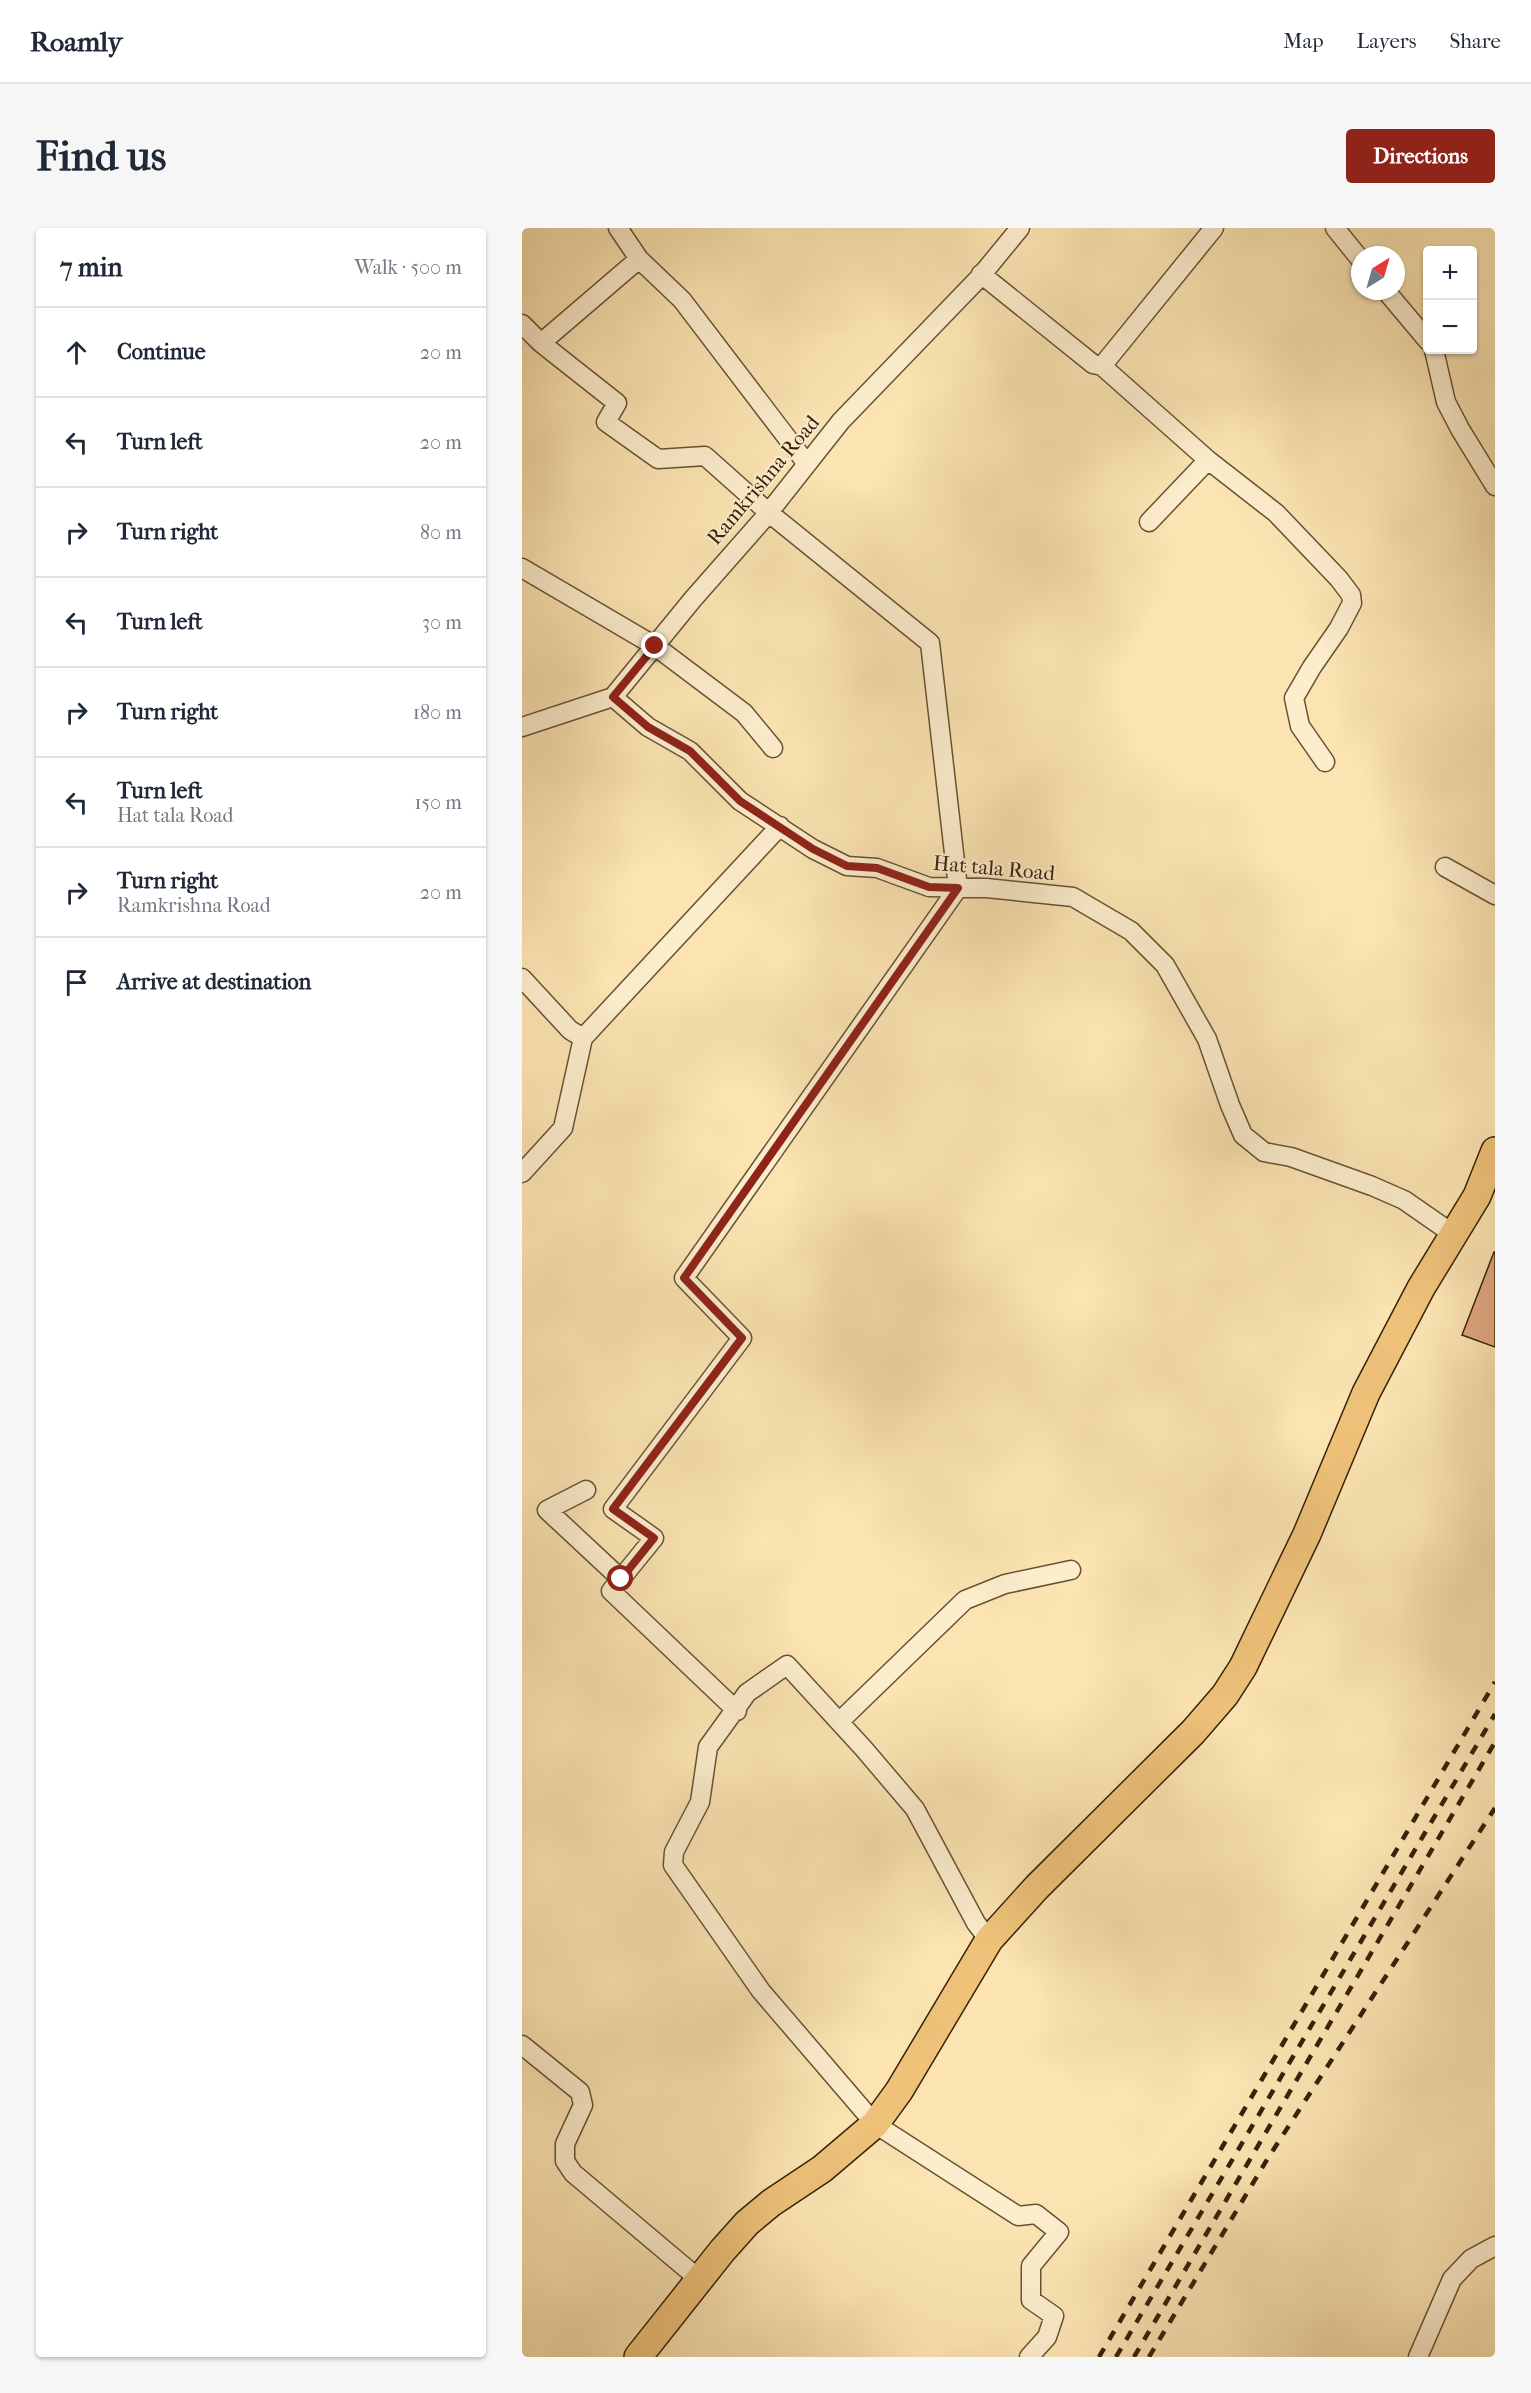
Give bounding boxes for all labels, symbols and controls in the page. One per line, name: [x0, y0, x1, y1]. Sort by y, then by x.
text: Roamly: [30, 25, 122, 58]
text: Map: [1283, 29, 1324, 53]
text: Layers: [1357, 29, 1416, 53]
text: Share: [1449, 29, 1501, 53]
button: Directions: [1346, 129, 1495, 183]
text: Find us: [36, 132, 166, 181]
north arrow: [1351, 246, 1405, 300]
map controls: [1423, 246, 1477, 354]
button: +: [1423, 246, 1477, 300]
text: 7 min: [60, 252, 123, 283]
text: Walk · 500 m: [354, 256, 462, 279]
button: −: [1423, 300, 1477, 354]
icon: ahead: [60, 336, 93, 369]
text: Continue: [117, 339, 206, 365]
text: 20 m: [420, 341, 462, 364]
street label: Ramkrishna Road: [702, 410, 824, 550]
icon: left: [60, 426, 93, 459]
text: Turn left: [117, 429, 203, 455]
text: 20 m: [420, 431, 462, 454]
icon: right: [60, 516, 93, 549]
text: Turn right: [117, 519, 218, 545]
text: 80 m: [420, 521, 462, 544]
icon: left: [60, 606, 93, 639]
text: Turn left: [117, 609, 203, 635]
text: 30 m: [422, 611, 462, 634]
route end: [641, 632, 667, 658]
icon: right: [60, 696, 93, 729]
text: Turn right: [117, 699, 218, 725]
text: 180 m: [413, 701, 462, 724]
text: Turn left: [117, 778, 203, 804]
icon: left: [60, 786, 93, 819]
text: 150 m: [414, 791, 462, 814]
text: Hat tala Road: [117, 804, 233, 827]
street label: Hat tala Road: [932, 851, 1057, 885]
text: Turn right: [117, 868, 218, 894]
icon: right: [60, 876, 93, 909]
text: 20 m: [420, 881, 462, 904]
text: Ramkrishna Road: [117, 894, 271, 917]
icon: arrive: [60, 966, 93, 999]
text: Arrive at destination: [117, 969, 311, 995]
route start: [607, 1565, 633, 1591]

